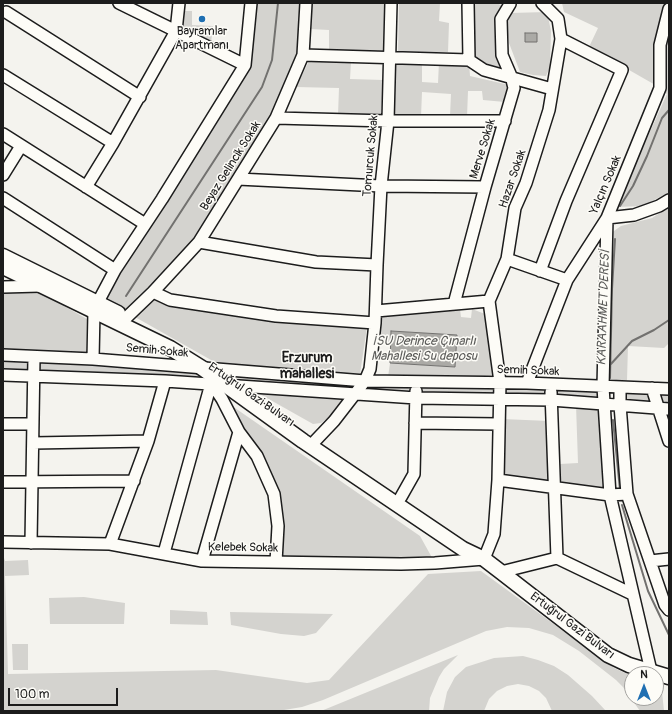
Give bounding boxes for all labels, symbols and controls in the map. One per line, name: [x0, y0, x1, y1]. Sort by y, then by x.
marker: Bayramlar Apartmanı: [197, 14, 207, 24]
place label: Bayramlar Apartmanı: [175, 25, 229, 53]
street label: Tomurcuk Sokak: [360, 115, 382, 197]
street label: Merve Sokak: [467, 117, 499, 181]
street label: Beyaz Gelincik Sokak: [198, 119, 264, 213]
street label: Hazar Sokak: [496, 148, 530, 210]
street label: Yalçın Sokak: [587, 153, 625, 217]
water label: KARAAHMET DERESİ: [594, 250, 614, 366]
water label: İSU Derince Çınarlı Mahallesi Su deposu: [371, 334, 477, 365]
street label: Semih Sokak: [125, 341, 189, 361]
district label: Erzurum mahallesi: [280, 350, 334, 382]
street label: Ertuğrul Gazi Bulvarı: [205, 360, 297, 430]
street label: Semih Sokak: [496, 363, 560, 379]
street label: Kelebek Sokak: [208, 540, 278, 556]
street label: Ertuğrul Gazi Bulvarı: [527, 590, 617, 662]
north arrow: [624, 666, 664, 706]
text: N: [640, 668, 648, 681]
scale bar: [10, 680, 120, 706]
text: 100 m: [15, 687, 49, 702]

